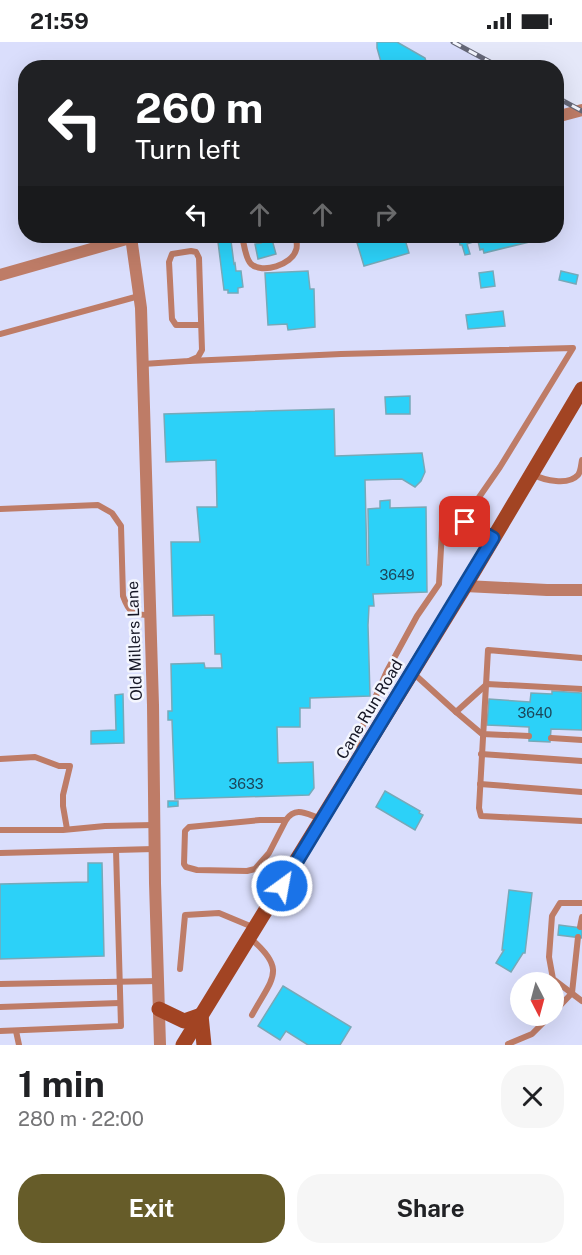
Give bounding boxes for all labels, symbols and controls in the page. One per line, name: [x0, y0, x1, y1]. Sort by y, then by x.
text: 21:59: [30, 8, 89, 34]
text: 260 m: [135, 83, 263, 132]
icon: left: [36, 84, 114, 162]
text: Turn left: [135, 133, 241, 165]
icon: left: [180, 198, 213, 231]
icon: ahead: [243, 198, 276, 231]
icon: ahead: [306, 198, 339, 231]
icon: right: [369, 198, 402, 231]
pin: [439, 496, 490, 547]
icon: arrive: [448, 505, 481, 538]
house number: 3649: [380, 567, 415, 583]
street label: Old Millers Lane: [123, 581, 146, 701]
street label: Cane Run Road: [332, 656, 407, 763]
house number: 3640: [518, 705, 552, 721]
house number: 3633: [229, 776, 264, 792]
position arrow: [250, 854, 314, 918]
north arrow: [510, 972, 564, 1026]
map controls: [510, 972, 564, 1026]
text: 1 min: [18, 1063, 105, 1105]
button: close: [501, 1065, 564, 1128]
text: 280 m · 22:00: [18, 1107, 144, 1131]
button: Exit: [18, 1174, 285, 1243]
button: Share: [297, 1174, 564, 1243]

